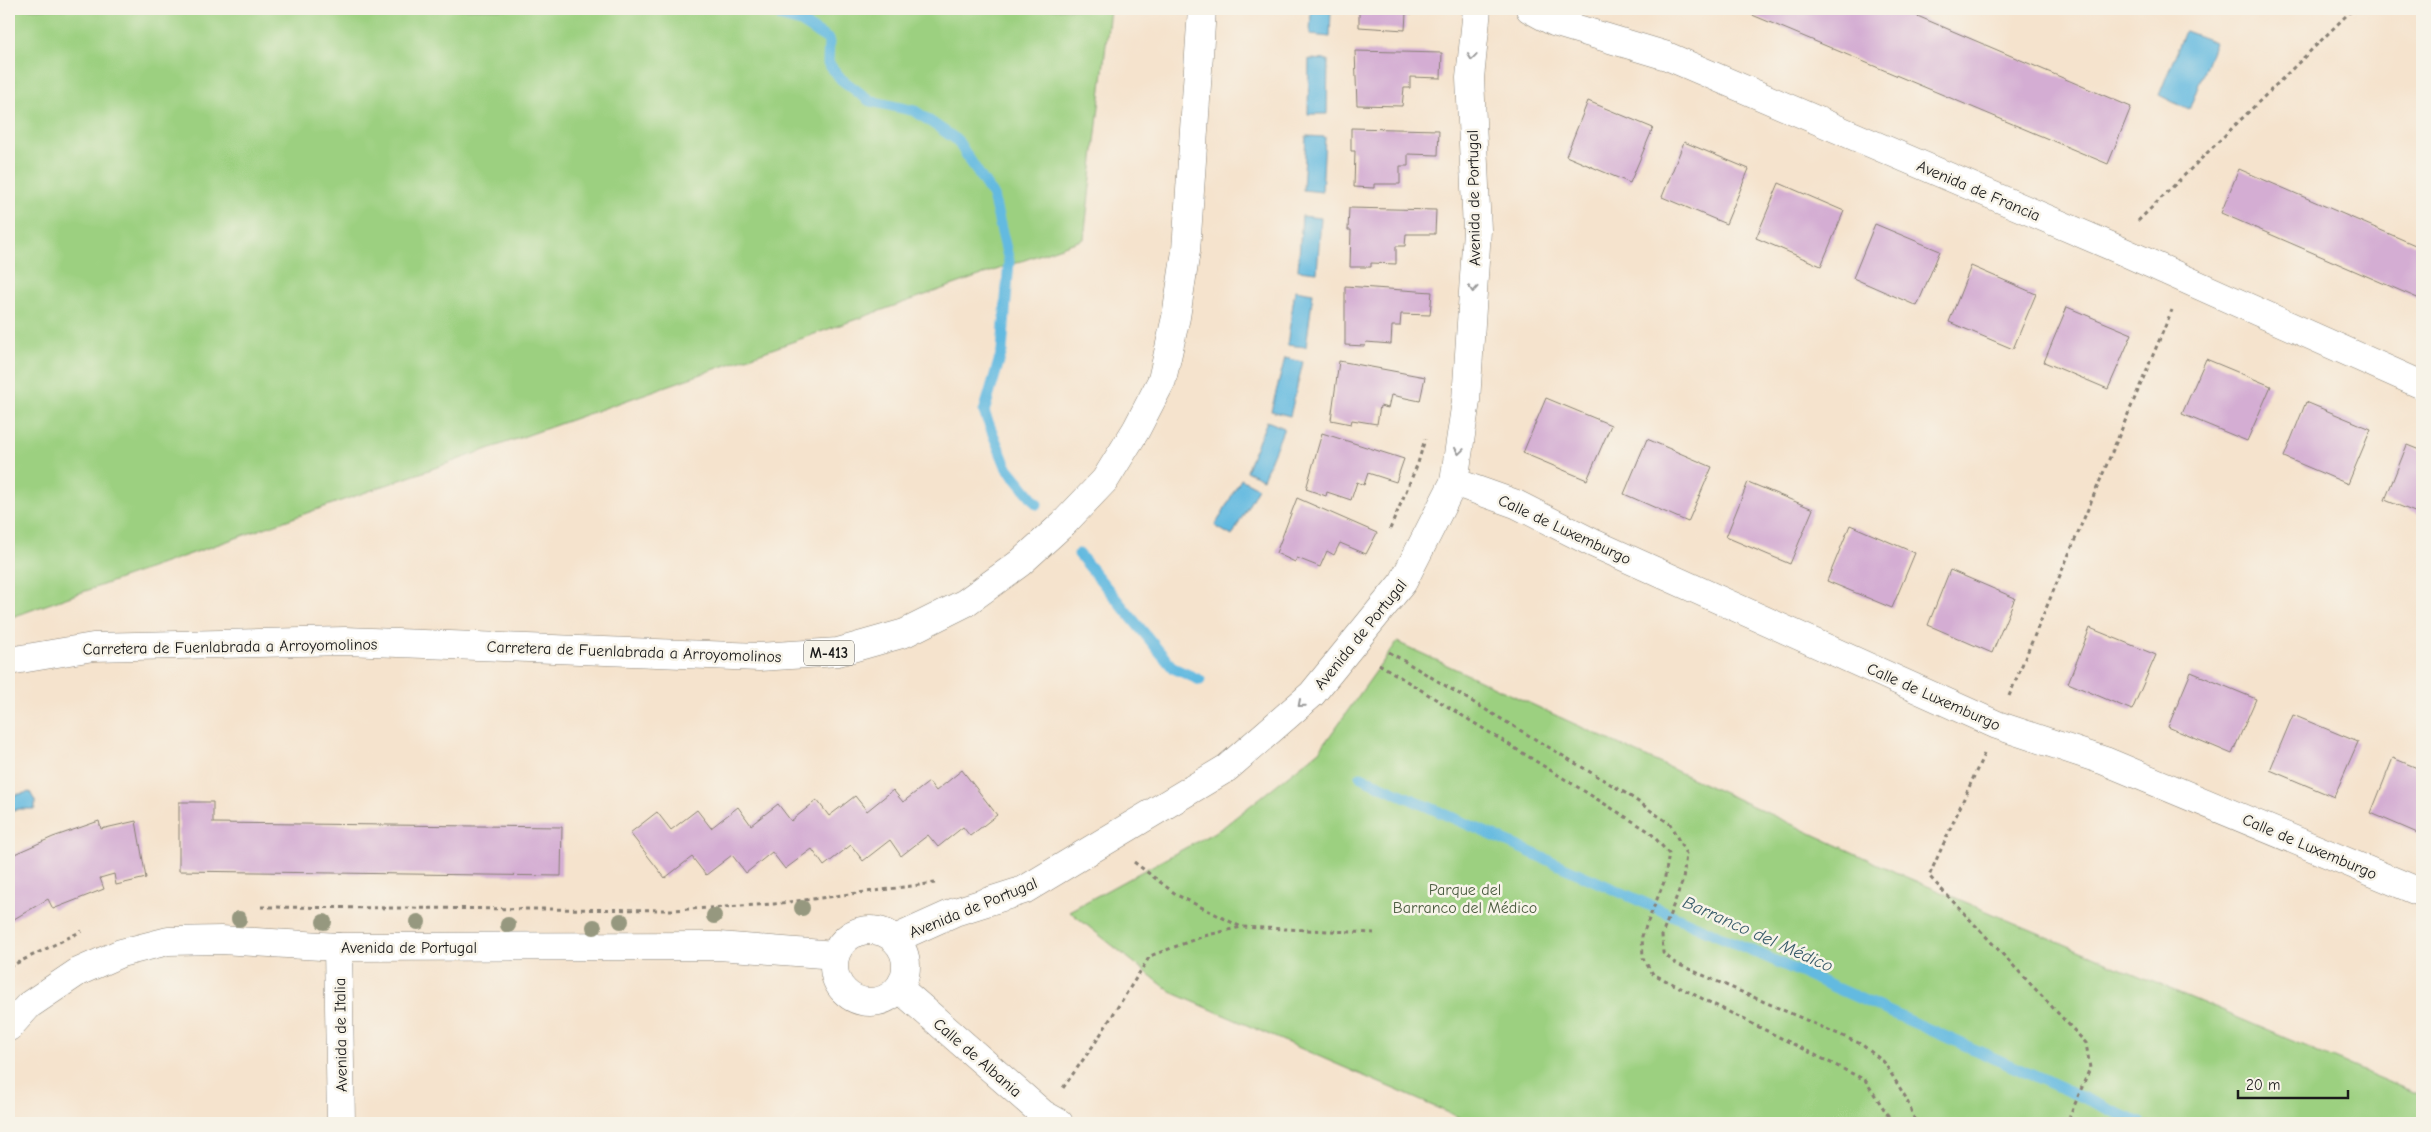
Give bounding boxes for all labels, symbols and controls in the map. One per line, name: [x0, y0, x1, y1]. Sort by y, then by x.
one-way arrow: [1467, 54, 1478, 62]
street label: Avenida de Portugal: [1464, 130, 1484, 266]
street label: Avenida de Francia: [1914, 157, 2043, 225]
one-way arrow: [1467, 286, 1478, 294]
one-way arrow: [1454, 447, 1464, 455]
street label: Calle de Luxemburgo: [1495, 491, 1634, 569]
street label: Avenida de Portugal: [1311, 576, 1411, 693]
street label: Carretera de Fuenlabrada a Arroyomolinos: [82, 635, 378, 659]
street label: Carretera de Fuenlabrada a Arroyomolinos: [486, 638, 782, 666]
road number: M-413: [804, 640, 854, 666]
street label: Calle de Luxemburgo: [1864, 659, 2003, 734]
one-way arrow: [1297, 698, 1306, 707]
street label: Calle de Luxemburgo: [2240, 810, 2380, 883]
street label: Avenida de Portugal: [907, 874, 1040, 942]
park label: Parque del Barranco del Médico: [1393, 881, 1537, 917]
water label: Barranco del Médico: [1679, 892, 1836, 977]
street label: Avenida de Portugal: [341, 939, 477, 957]
street label: Avenida de Italia: [331, 978, 351, 1092]
street label: Calle de Albania: [930, 1015, 1025, 1101]
scale bar: [2238, 1067, 2348, 1099]
text: 20 m: [2246, 1076, 2280, 1094]

